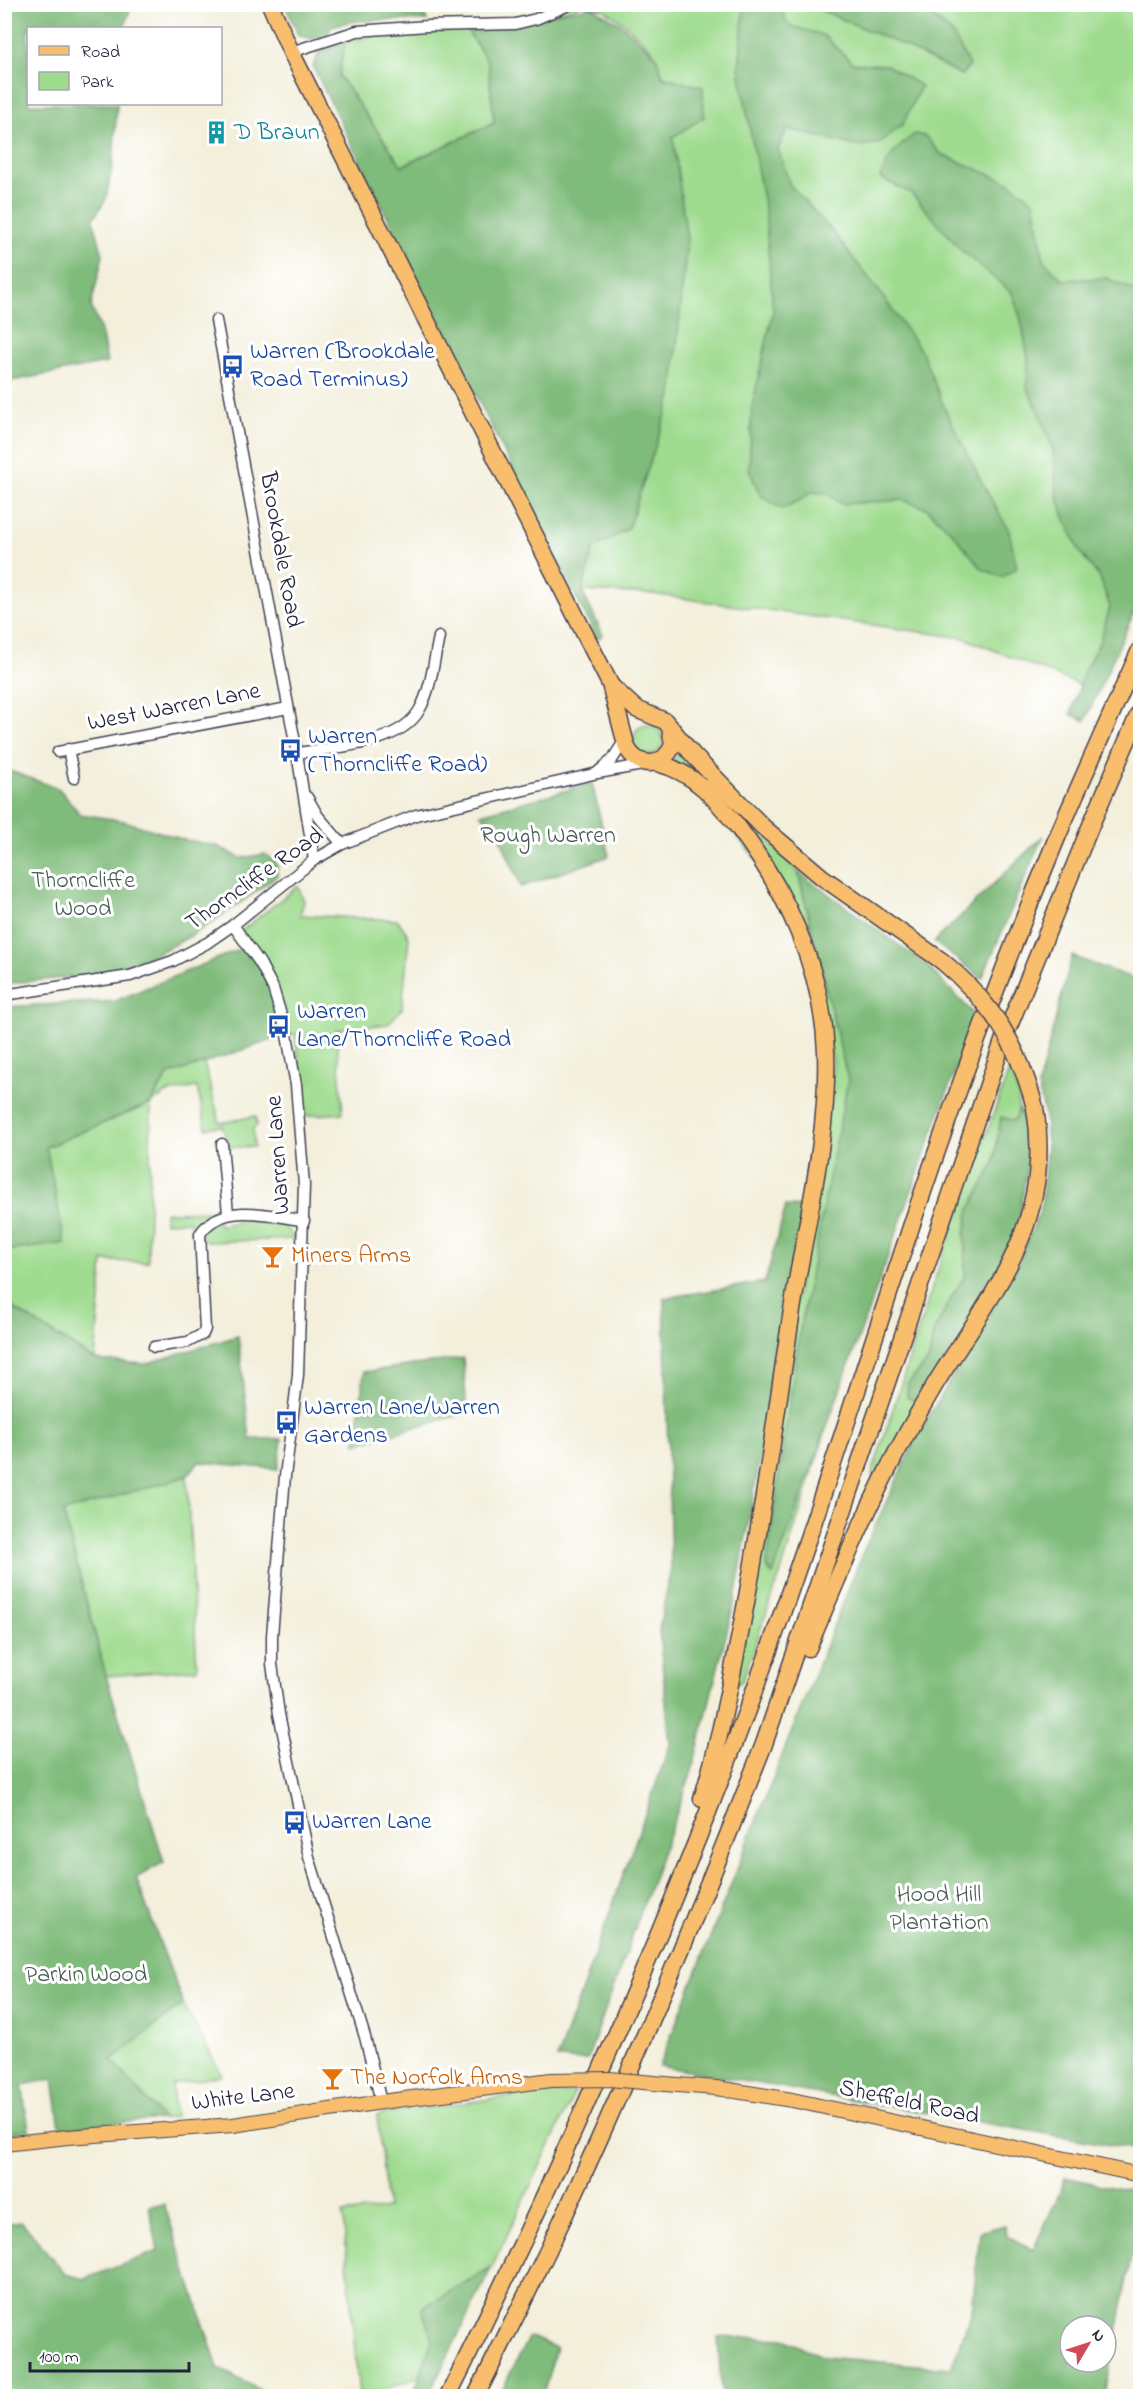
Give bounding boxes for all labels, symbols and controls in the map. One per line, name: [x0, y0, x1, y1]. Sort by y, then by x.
legend: [27, 27, 222, 105]
text: Road: [81, 40, 120, 66]
text: Park: [81, 70, 114, 96]
place label: D Braun: [233, 116, 320, 151]
building icon: D Braun: [203, 120, 229, 146]
place label: Warren (Brookdale Road Terminus): [250, 335, 435, 398]
bus stop icon: Warren (Brookdale Road Terminus): [219, 353, 245, 379]
street label: Brookdale Road: [249, 468, 311, 631]
street label: West Warren Lane: [85, 674, 264, 742]
place label: Warren (Thorncliffe Road): [308, 720, 487, 783]
bus stop icon: Warren (Thorncliffe Road): [277, 738, 303, 764]
street label: Thorncliffe Road: [179, 819, 332, 941]
park label: Rough Warren: [480, 819, 616, 854]
park label: Thorncliffe Wood: [31, 864, 135, 927]
place label: Warren Lane/Thorncliffe Road: [297, 995, 511, 1058]
bus stop icon: Warren Lane/Thorncliffe Road: [266, 1013, 292, 1039]
street label: Warren Lane: [257, 1094, 301, 1216]
place label: Miners Arms: [291, 1239, 411, 1274]
bar icon: Miners Arms: [260, 1243, 286, 1269]
place label: Warren Lane/Warren Gardens: [304, 1391, 500, 1454]
bus stop icon: Warren Lane/Warren Gardens: [273, 1409, 299, 1435]
place label: Warren Lane: [312, 1805, 432, 1840]
bus stop icon: Warren Lane: [281, 1809, 307, 1835]
park label: Hood Hill Plantation: [890, 1878, 989, 1941]
park label: Parkin Wood: [25, 1958, 148, 1993]
place label: The Norfolk Arms: [350, 2061, 523, 2096]
bar icon: The Norfolk Arms: [319, 2065, 345, 2091]
street label: Sheffield Road: [836, 2071, 983, 2135]
street label: White Lane: [189, 2074, 297, 2122]
north arrow: [1058, 2314, 1118, 2374]
text: N: [1085, 2324, 1111, 2348]
scale bar: [30, 2335, 189, 2373]
text: 100 m: [39, 2345, 79, 2371]

